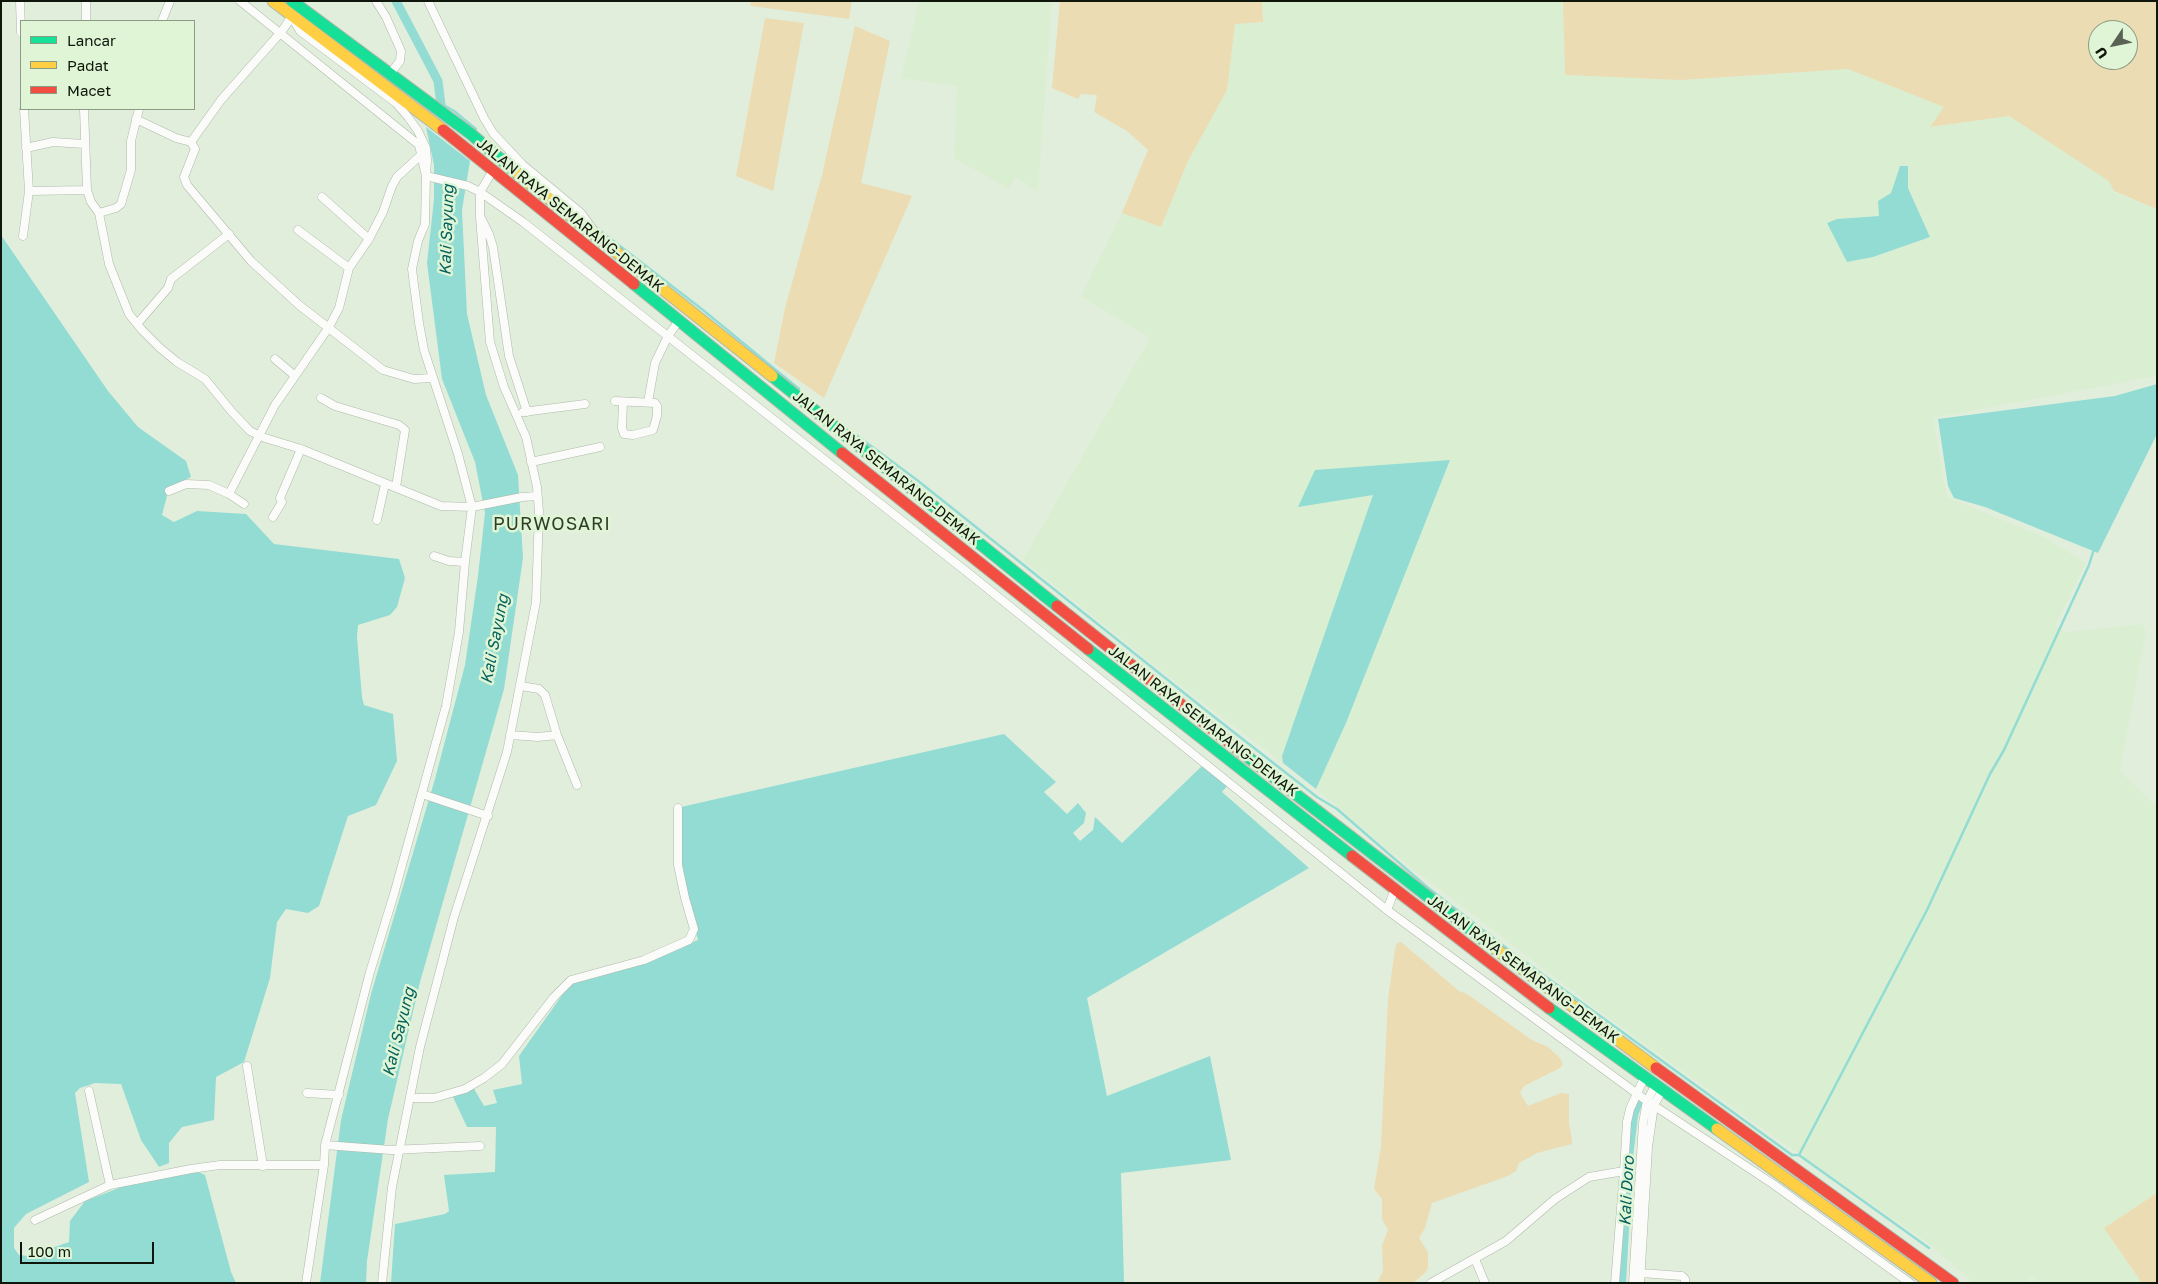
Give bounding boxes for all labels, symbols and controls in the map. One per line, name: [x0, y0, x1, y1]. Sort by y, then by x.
legend: [20, 20, 195, 110]
north arrow: [2088, 20, 2138, 70]
text: Lancar: [67, 31, 116, 49]
text: U: [2091, 44, 2111, 62]
text: Padat: [67, 56, 109, 74]
text: Macet: [67, 81, 111, 99]
street label: JALAN RAYA SEMARANG-DEMAK: [473, 134, 667, 296]
water label: Kali Sayung: [436, 184, 458, 276]
street label: JALAN RAYA SEMARANG-DEMAK: [789, 387, 983, 549]
district label: PURWOSARI: [492, 513, 612, 535]
water label: Kali Sayung: [477, 593, 513, 685]
street label: JALAN RAYA SEMARANG-DEMAK: [1105, 641, 1301, 801]
street label: JALAN RAYA SEMARANG-DEMAK: [1424, 891, 1622, 1047]
water label: Kali Sayung: [379, 986, 419, 1078]
water label: Kali Doro: [1616, 1156, 1638, 1226]
scale bar: [22, 1232, 156, 1264]
text: 100 m: [28, 1242, 71, 1260]

